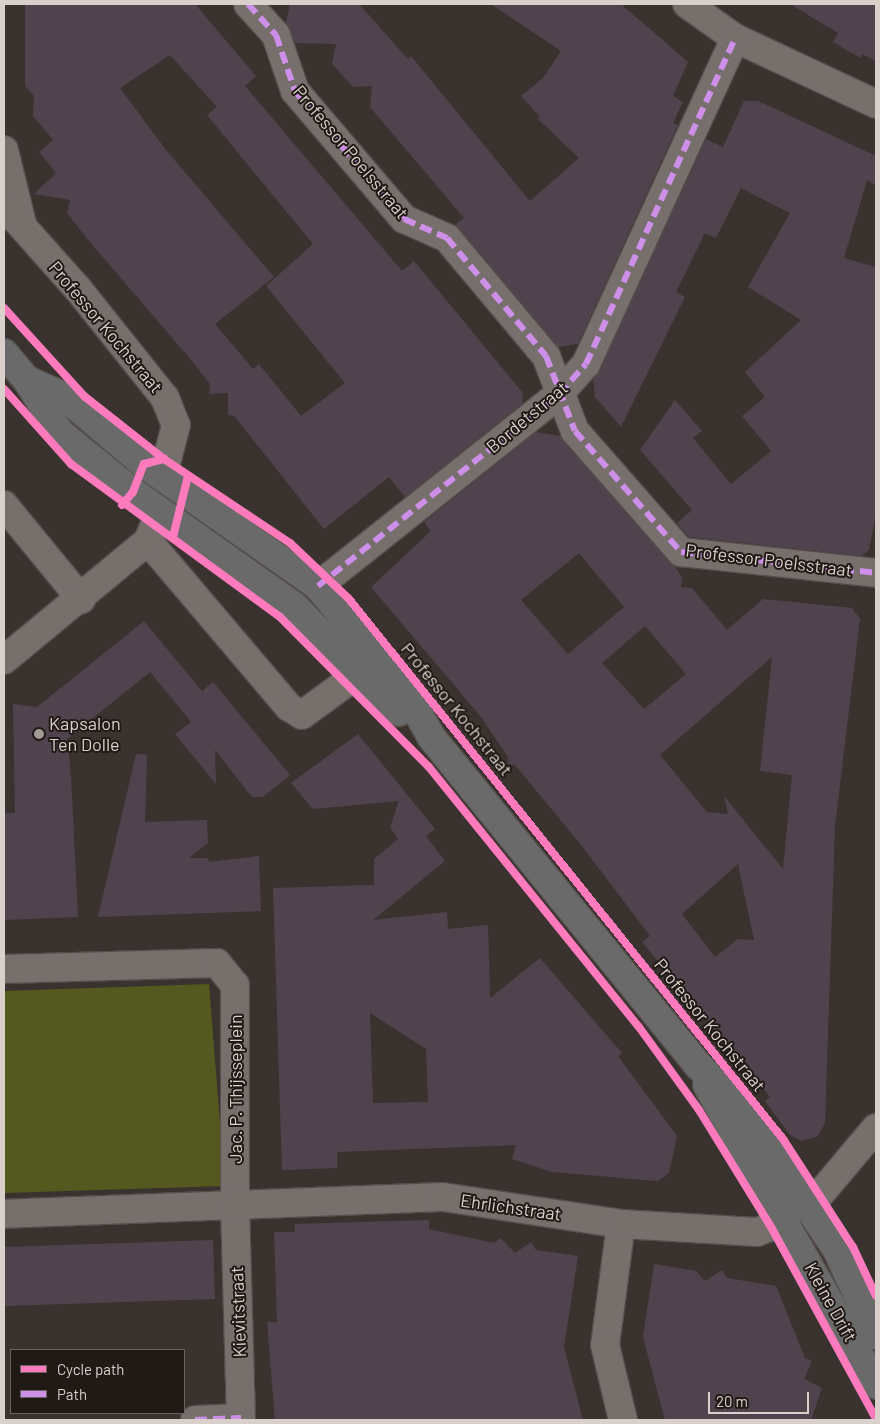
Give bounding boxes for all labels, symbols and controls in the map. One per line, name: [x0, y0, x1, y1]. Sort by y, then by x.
street label: Professor Poelsstraat: [289, 81, 413, 223]
street label: Professor Kochstraat: [45, 257, 167, 397]
street label: Bordetstraat: [482, 377, 572, 457]
street label: Professor Poelsstraat: [684, 539, 854, 581]
street label: Professor Kochstraat: [397, 638, 517, 780]
place label: Kapsalon Ten Dolle: [49, 713, 121, 756]
marker: Kapsalon Ten Dolle: [33, 728, 45, 740]
street label: Professor Kochstraat: [650, 954, 770, 1096]
street label: Jac. P. Thijsseplein: [224, 1014, 246, 1164]
street label: Ehrlichstraat: [459, 1189, 563, 1225]
street label: Kleine Drift: [800, 1259, 862, 1345]
street label: Kievitstraat: [226, 1266, 250, 1358]
legend: [10, 1349, 185, 1414]
text: Cycle path: [57, 1360, 124, 1378]
scale bar: [710, 1382, 811, 1414]
text: Path: [57, 1385, 87, 1403]
text: 20 m: [716, 1392, 748, 1410]

